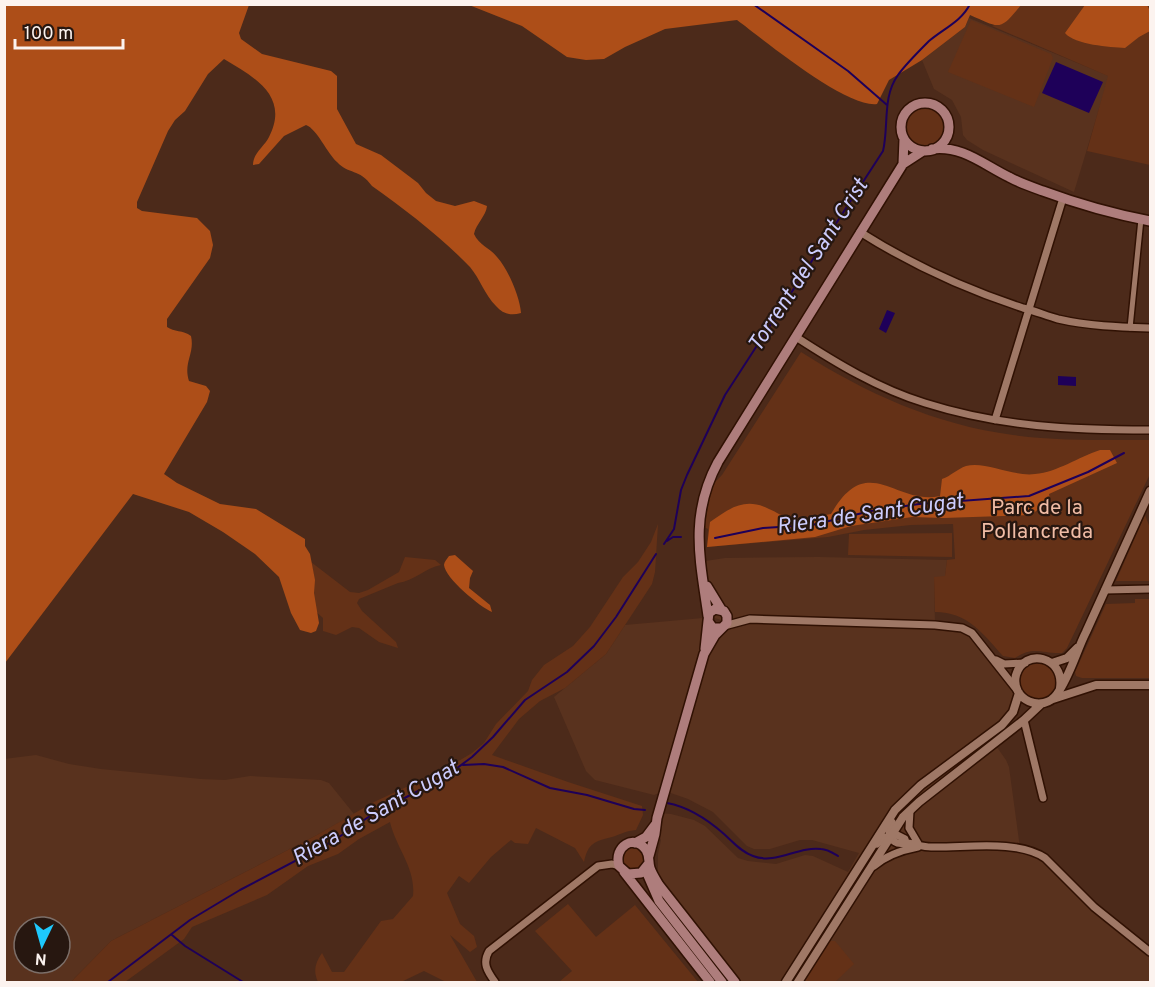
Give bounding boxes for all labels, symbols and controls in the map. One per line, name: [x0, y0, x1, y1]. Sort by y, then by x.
scale bar: [15, 12, 123, 50]
text: 100 m: [24, 23, 73, 46]
water label: Torrent del Sant Crist: [743, 173, 876, 358]
water label: Riera de Sant Cugat: [775, 488, 966, 541]
park label: Parc de la Pollancreda: [981, 495, 1093, 546]
water label: Riera de Sant Cugat: [288, 755, 465, 873]
north arrow: [12, 915, 72, 975]
text: N: [34, 947, 47, 968]

